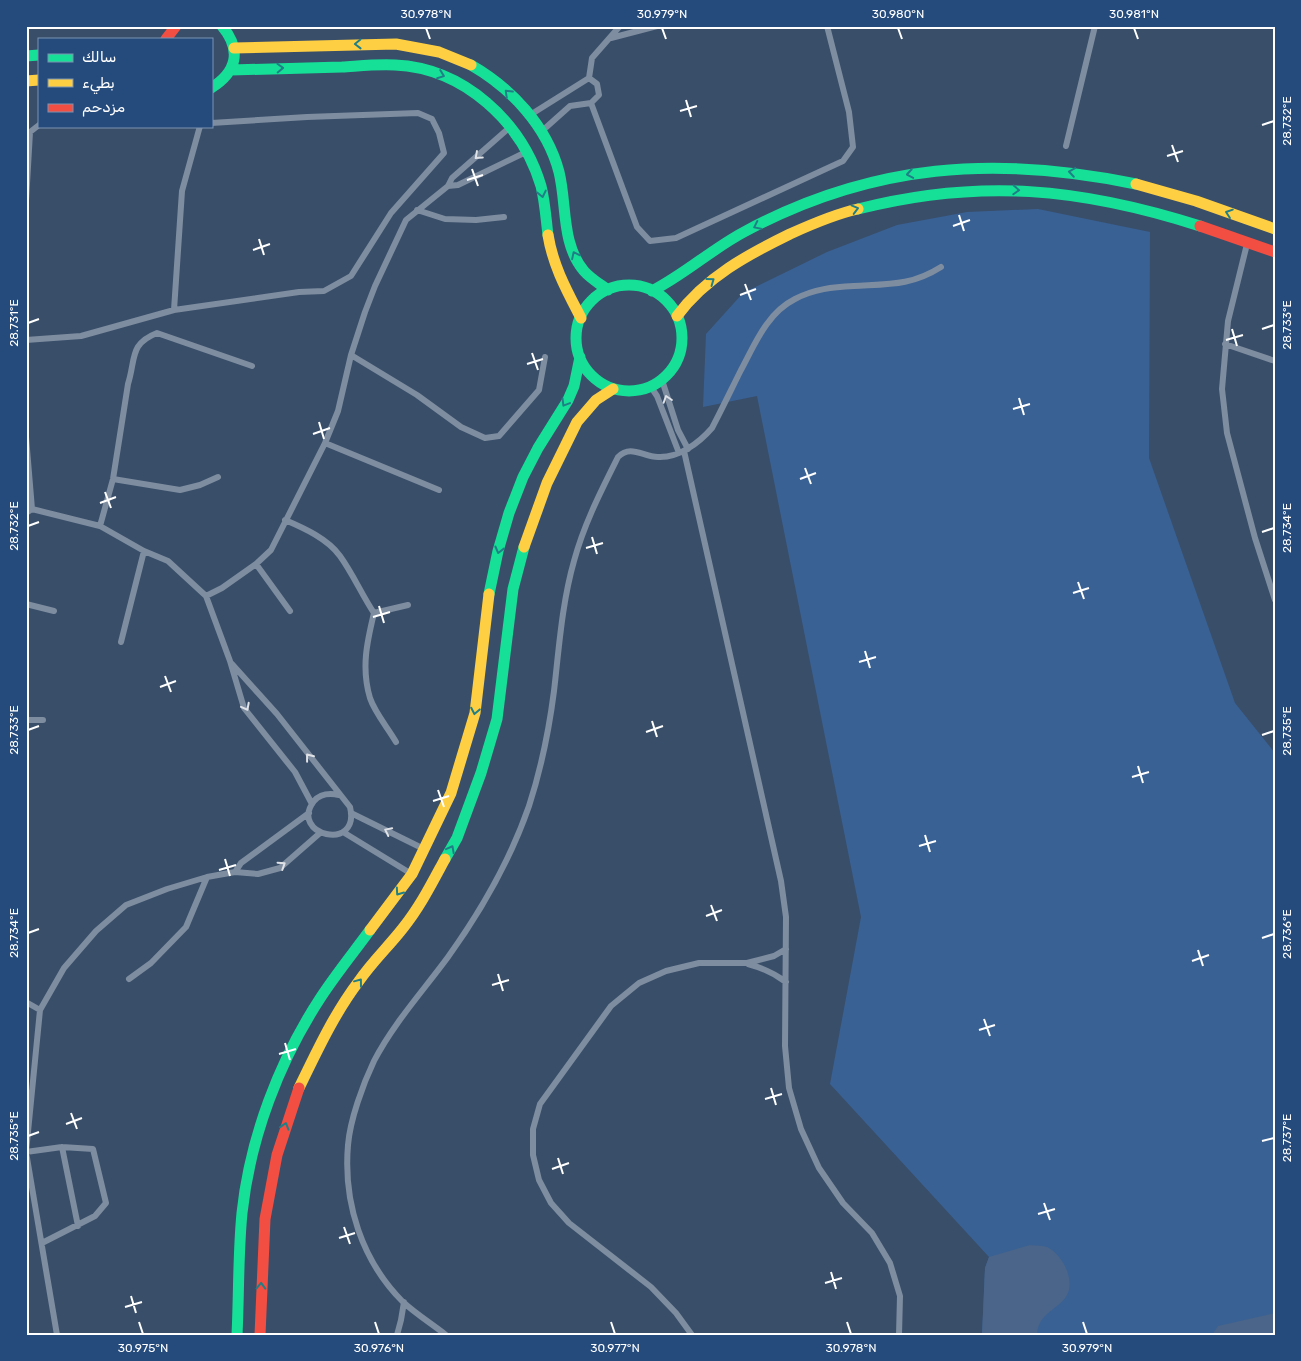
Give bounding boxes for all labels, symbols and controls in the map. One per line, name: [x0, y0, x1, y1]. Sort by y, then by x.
text: 30.978°N: [400, 7, 452, 21]
text: 30.979°N: [637, 7, 687, 21]
text: 30.980°N: [872, 7, 924, 21]
text: 30.981°N: [1109, 7, 1159, 21]
legend: [38, 38, 212, 128]
one-way arrow: [354, 39, 362, 50]
text: سالك: [82, 48, 117, 66]
one-way arrow: [276, 63, 284, 74]
one-way arrow: [436, 69, 445, 80]
text: بطيء: [82, 74, 115, 95]
one-way arrow: [505, 90, 514, 99]
text: 28.732°E: [1280, 96, 1294, 146]
text: مزدحم: [82, 98, 125, 117]
one-way arrow: [474, 150, 483, 159]
one-way arrow: [906, 168, 914, 178]
one-way arrow: [1067, 168, 1076, 178]
one-way arrow: [1012, 184, 1020, 195]
one-way arrow: [536, 189, 547, 198]
one-way arrow: [851, 205, 859, 215]
one-way arrow: [1225, 209, 1233, 219]
one-way arrow: [753, 220, 762, 230]
one-way arrow: [571, 251, 581, 260]
one-way arrow: [705, 278, 714, 287]
text: 28.731°E: [7, 299, 21, 347]
text: 28.733°E: [1280, 300, 1294, 350]
one-way arrow: [662, 395, 672, 404]
one-way arrow: [561, 397, 571, 406]
text: 28.732°E: [7, 501, 21, 551]
text: 28.734°E: [1280, 503, 1294, 553]
one-way arrow: [494, 546, 504, 554]
one-way arrow: [240, 701, 250, 710]
text: 28.733°E: [7, 705, 21, 755]
one-way arrow: [470, 706, 480, 715]
text: 28.735°E: [1280, 706, 1294, 756]
one-way arrow: [307, 754, 315, 763]
one-way arrow: [384, 827, 393, 837]
one-way arrow: [445, 845, 455, 854]
one-way arrow: [276, 862, 286, 871]
one-way arrow: [396, 886, 405, 896]
text: 28.734°E: [7, 908, 21, 958]
text: 28.736°E: [1280, 909, 1294, 959]
one-way arrow: [353, 979, 361, 988]
text: 28.735°E: [7, 1111, 21, 1161]
text: 28.737°E: [1280, 1114, 1294, 1162]
one-way arrow: [279, 1122, 289, 1131]
one-way arrow: [256, 1282, 267, 1290]
text: 30.975°N: [118, 1341, 168, 1355]
text: 30.976°N: [354, 1341, 404, 1355]
text: 30.977°N: [590, 1341, 640, 1355]
text: 30.978°N: [825, 1341, 877, 1355]
text: 30.979°N: [1062, 1341, 1112, 1355]

